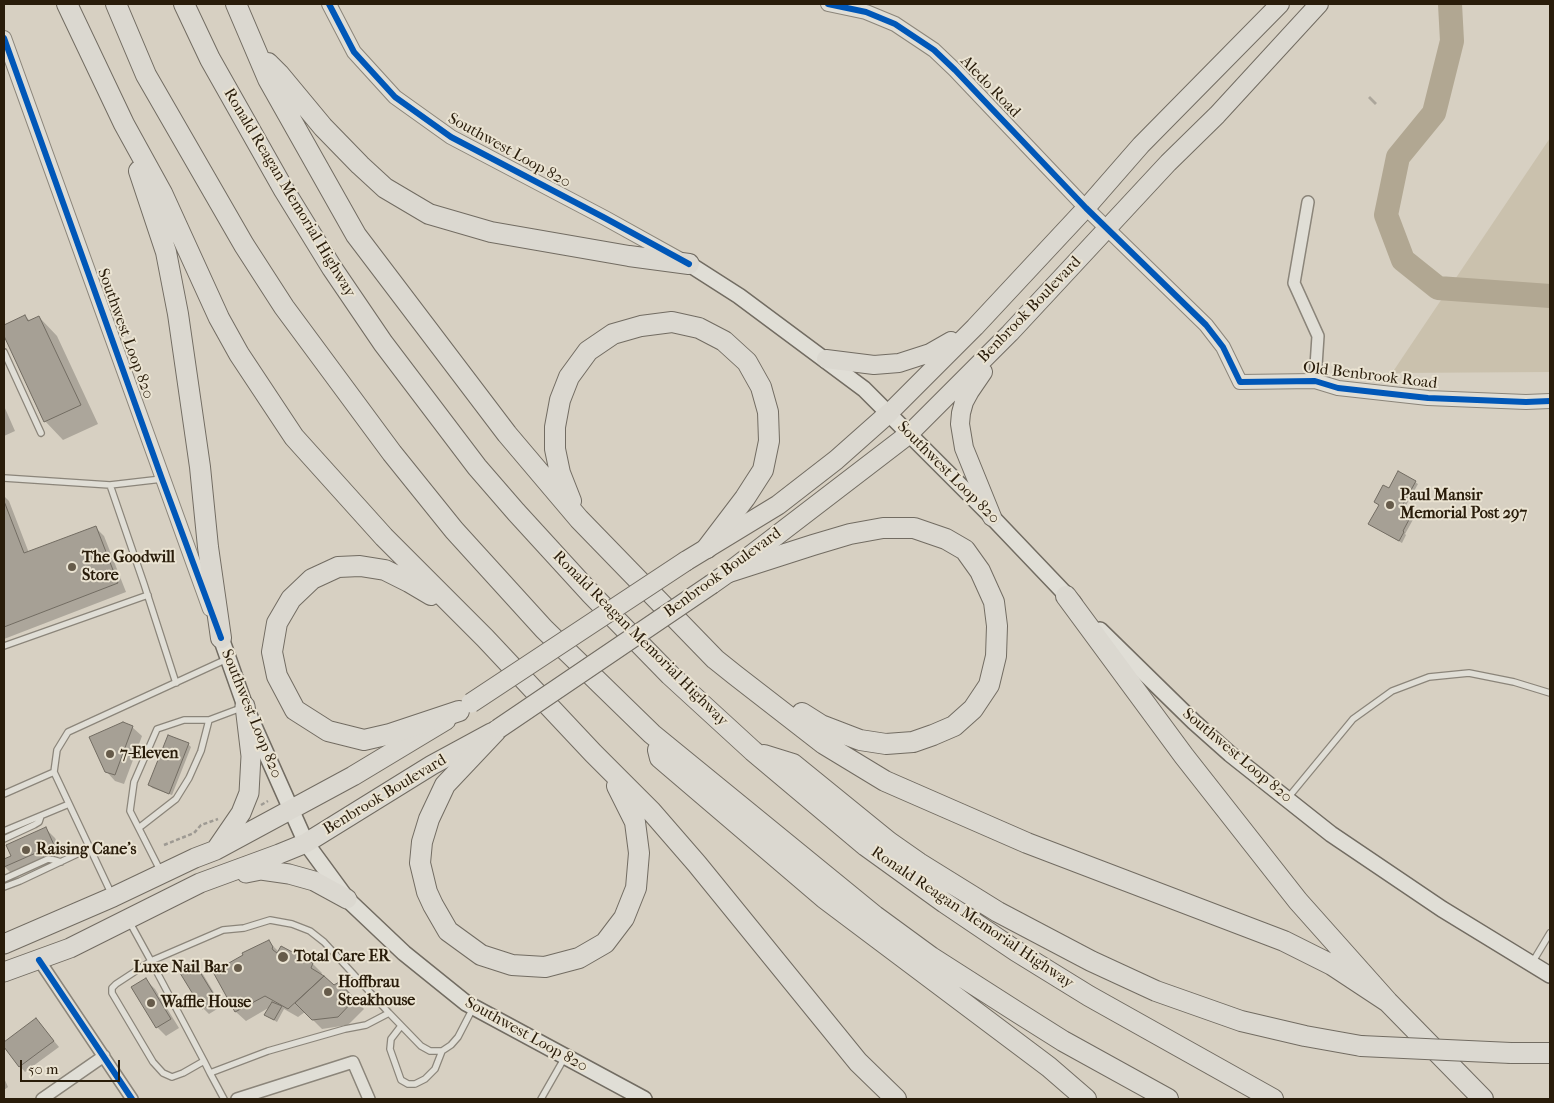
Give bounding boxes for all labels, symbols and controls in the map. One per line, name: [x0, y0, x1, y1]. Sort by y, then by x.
street label: Aledo Road: [956, 52, 1024, 122]
street label: Ronald Reagan Memorial Highway: [219, 85, 359, 301]
street label: Southwest Loop 820: [444, 109, 574, 193]
street label: Benbrook Boulevard: [974, 253, 1086, 367]
street label: Southwest Loop 820: [92, 266, 158, 402]
street label: Old Benbrook Road: [1302, 358, 1438, 394]
street label: Southwest Loop 820: [893, 418, 1003, 528]
place label: Paul Mansir Memorial Post 297: [1400, 486, 1527, 524]
marker: Paul Mansir Memorial Post 297: [1384, 499, 1396, 511]
street label: Benbrook Boulevard: [661, 524, 785, 622]
street label: Ronald Reagan Memorial Highway: [548, 547, 732, 731]
place label: The Goodwill Store: [82, 548, 175, 586]
marker: The Goodwill Store: [66, 561, 78, 573]
street label: Southwest Loop 820: [216, 647, 286, 781]
street label: Southwest Loop 820: [1178, 705, 1296, 807]
place label: 7-Eleven: [120, 744, 179, 764]
marker: 7-Eleven: [104, 748, 116, 760]
street label: Benbrook Boulevard: [320, 751, 450, 839]
place label: Raising Cane's: [36, 840, 136, 860]
street label: Ronald Reagan Memorial Highway: [867, 843, 1077, 993]
marker: Raising Cane's: [20, 844, 32, 856]
place label: Total Care ER: [294, 947, 390, 967]
marker: Total Care ER: [276, 950, 290, 964]
place label: Luxe Nail Bar: [134, 958, 228, 978]
marker: Luxe Nail Bar: [232, 962, 244, 974]
place label: Hoffbrau Steakhouse: [338, 973, 415, 1011]
marker: Hoffbrau Steakhouse: [322, 986, 334, 998]
place label: Waffle House: [161, 993, 251, 1013]
street label: Southwest Loop 820: [461, 993, 591, 1077]
marker: Waffle House: [145, 997, 157, 1009]
scale bar: [22, 1050, 122, 1082]
text: 50 m: [28, 1060, 58, 1078]

